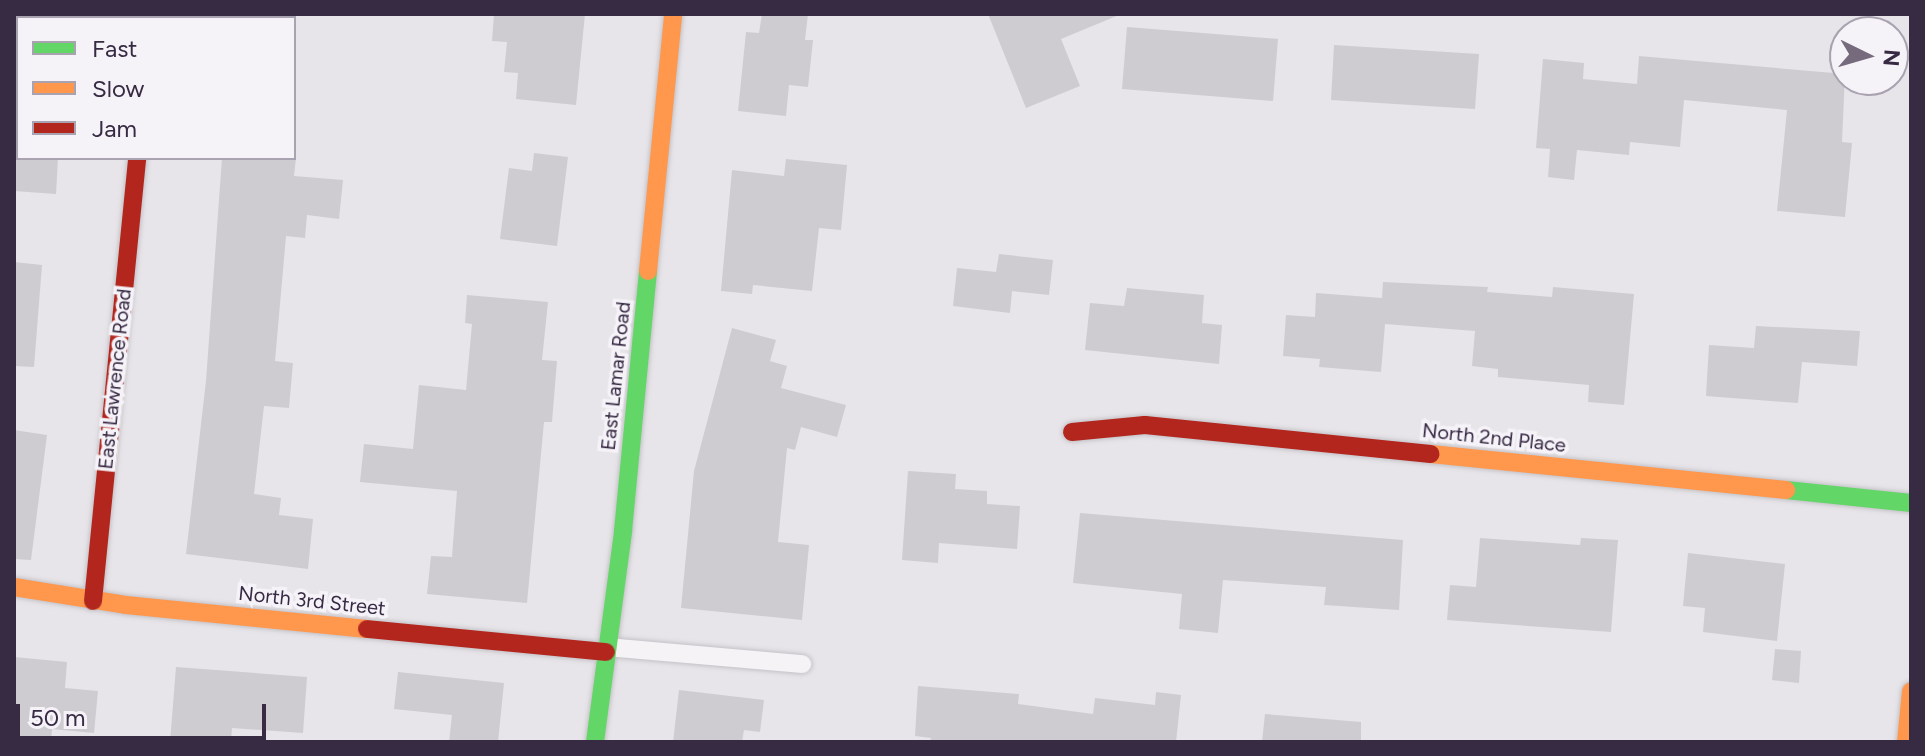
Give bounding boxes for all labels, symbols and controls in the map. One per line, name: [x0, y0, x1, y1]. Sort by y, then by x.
legend: [16, 16, 296, 160]
north arrow: [1829, 16, 1909, 96]
text: Fast: [92, 34, 137, 63]
text: N: [1877, 48, 1906, 68]
text: Slow: [92, 74, 144, 103]
text: Jam: [92, 114, 137, 143]
street label: East Lawrence Road: [94, 287, 136, 471]
street label: East Lamar Road: [596, 300, 636, 452]
street label: North 2nd Place: [1421, 419, 1567, 457]
street label: North 3rd Street: [237, 581, 387, 621]
scale bar: [20, 688, 270, 738]
text: 50 m: [30, 703, 86, 732]

